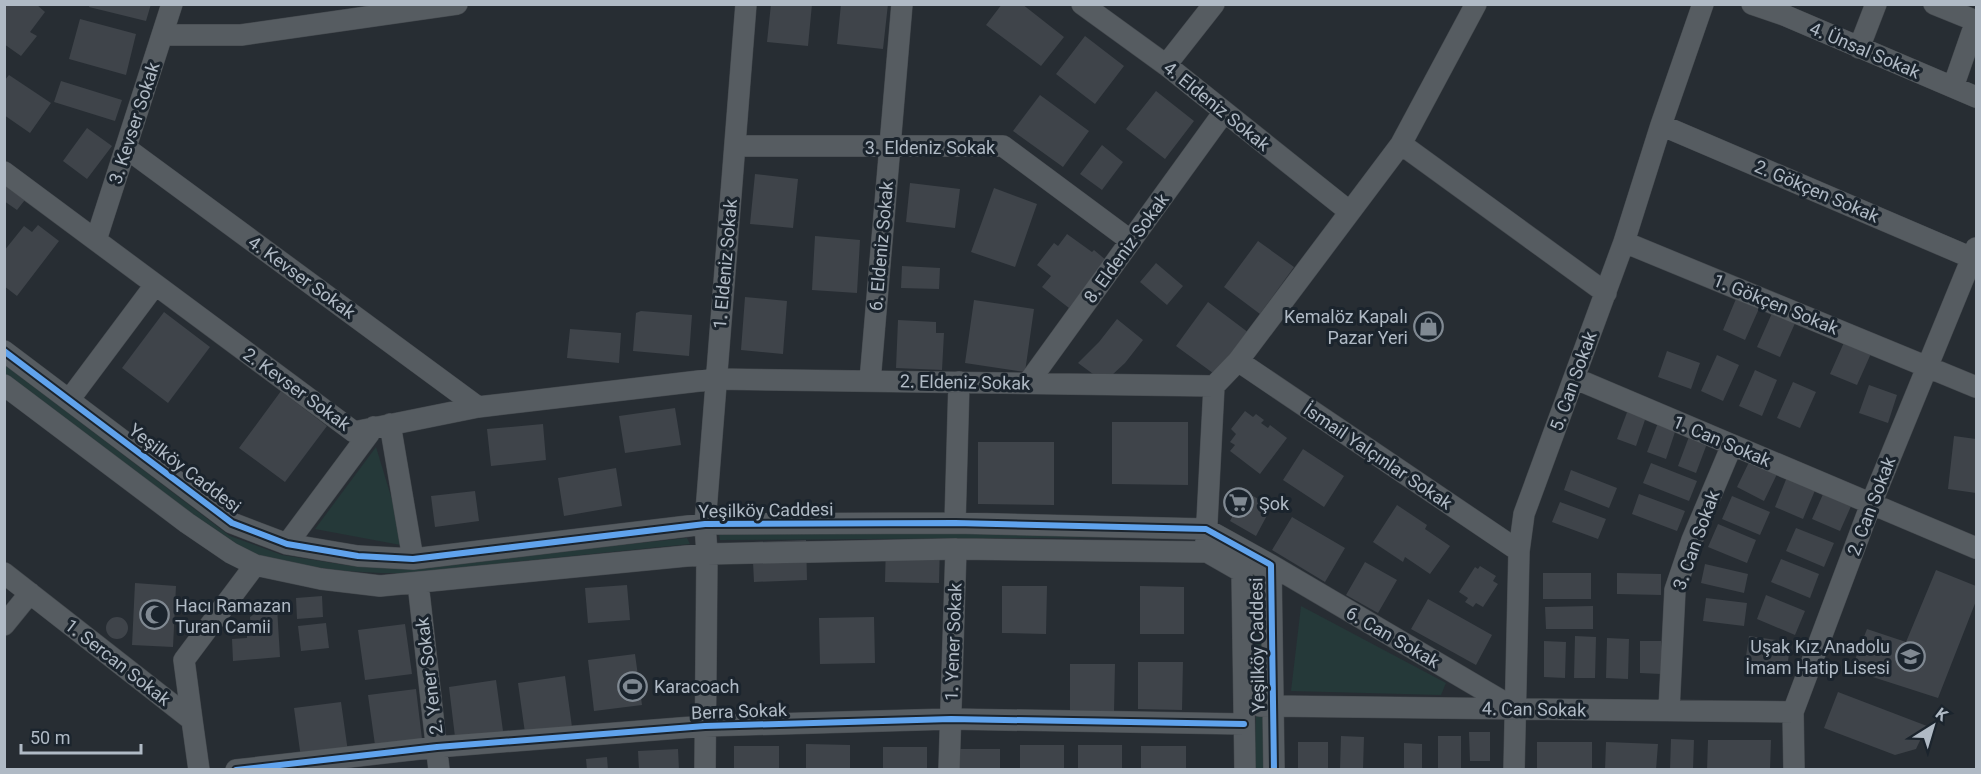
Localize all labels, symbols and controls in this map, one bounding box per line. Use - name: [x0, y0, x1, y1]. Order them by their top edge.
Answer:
- street label: 4. Ünsal Sokak: [1807, 17, 1924, 83]
- street label: 4. Eldeniz Sokak: [1160, 57, 1275, 156]
- street label: 3. Kevser Sokak: [104, 59, 164, 187]
- street label: 3. Eldeniz Sokak: [865, 137, 996, 158]
- street label: 2. Gökçen Sokak: [1752, 155, 1883, 227]
- street label: 6. Eldeniz Sokak: [865, 179, 897, 312]
- street label: 8. Eldeniz Sokak: [1079, 188, 1173, 307]
- street label: 1. Eldeniz Sokak: [709, 197, 741, 330]
- street label: 4. Kevser Sokak: [244, 231, 360, 323]
- street label: 1. Gökçen Sokak: [1710, 269, 1842, 339]
- place label: Kemalöz Kapalı Pazar Yeri: [1284, 306, 1408, 348]
- shop icon: Kemalöz Kapalı Pazar Yeri: [1413, 310, 1445, 342]
- street label: 5. Can Sokak: [1545, 328, 1601, 434]
- street label: 2. Kevser Sokak: [239, 343, 355, 435]
- street label: 2. Eldeniz Sokak: [900, 370, 1031, 394]
- street label: İsmail Yalçınlar Sokak: [1300, 398, 1457, 514]
- street label: 1. Can Sokak: [1670, 411, 1775, 471]
- street label: Yeşilköy Caddesi: [125, 419, 245, 517]
- street label: 2. Can Sokak: [1843, 453, 1900, 558]
- supermarket icon: Şok: [1222, 487, 1254, 519]
- street label: 3. Can Sokak: [1668, 487, 1724, 593]
- place label: Şok: [1259, 493, 1290, 514]
- street label: Yeşilköy Caddesi: [698, 498, 834, 522]
- street label: Yeşilköy Caddesi: [1245, 577, 1269, 713]
- street label: 1. Yener Sokak: [940, 582, 966, 701]
- place label: Hacı Ramazan Turan Camii: [175, 595, 291, 637]
- mosque icon: Hacı Ramazan Turan Camii: [138, 599, 170, 631]
- street label: 6. Can Sokak: [1343, 602, 1444, 673]
- street label: 1. Sercan Sokak: [61, 614, 176, 710]
- street label: 2. Yener Sokak: [411, 615, 447, 736]
- place label: Uşak Kız Anadolu İmam Hatip Lisesi: [1745, 636, 1890, 678]
- school or university icon: Uşak Kız Anadolu İmam Hatip Lisesi: [1895, 640, 1927, 672]
- sports icon: Karacoach: [617, 670, 649, 702]
- place label: Karacoach: [654, 676, 739, 697]
- north arrow: [1903, 696, 1963, 756]
- street label: 4. Can Sokak: [1482, 698, 1587, 720]
- street label: Berra Sokak: [691, 699, 788, 723]
- text: K: [1932, 704, 1952, 726]
- scale bar: [21, 717, 141, 755]
- text: 50 m: [30, 727, 70, 748]

